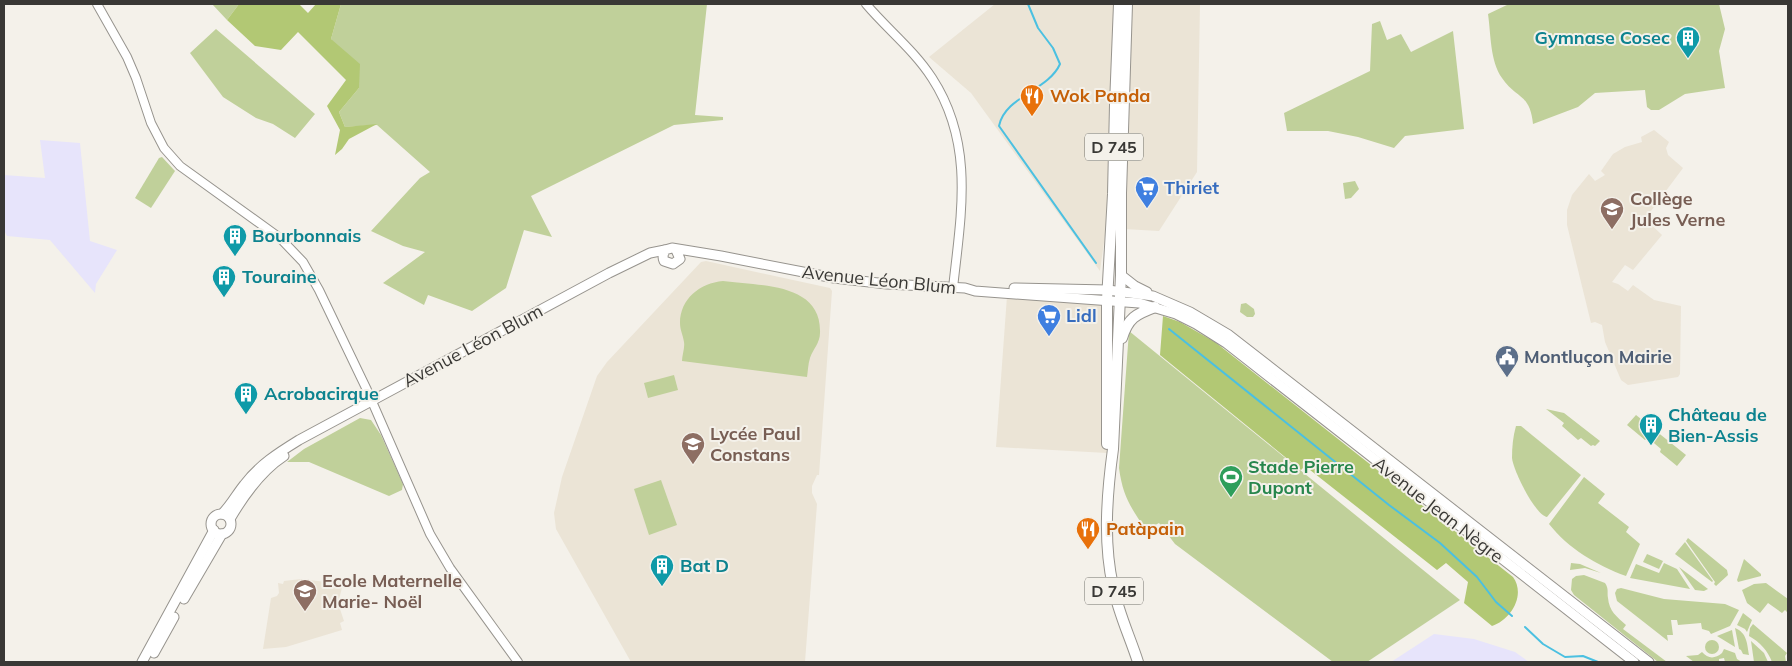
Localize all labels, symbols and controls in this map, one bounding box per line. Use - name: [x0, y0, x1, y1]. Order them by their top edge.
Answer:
- building icon: Gymnase Cosec: [1675, 25, 1701, 59]
- place label: Gymnase Cosec: [1535, 26, 1670, 49]
- restaurant icon: Wok Panda: [1019, 83, 1045, 117]
- place label: Wok Panda: [1050, 84, 1150, 107]
- road number: D 745: [1085, 134, 1143, 160]
- supermarket icon: Thiriet: [1134, 175, 1160, 209]
- place label: Thiriet: [1164, 176, 1219, 199]
- place label: Collège Jules Verne: [1630, 187, 1725, 231]
- school or university icon: Collège Jules Verne: [1599, 196, 1625, 230]
- building icon: Bourbonnais: [222, 223, 248, 257]
- place label: Bourbonnais: [252, 224, 361, 247]
- street label: Avenue Léon Blum: [801, 260, 957, 299]
- building icon: Touraine: [211, 264, 237, 298]
- place label: Touraine: [242, 265, 317, 288]
- street label: Avenue Léon Blum: [399, 299, 547, 392]
- supermarket icon: Lidl: [1036, 303, 1062, 337]
- place label: Lidl: [1066, 304, 1097, 327]
- public building icon: Montluçon Mairie: [1494, 344, 1520, 378]
- place label: Montluçon Mairie: [1524, 345, 1672, 368]
- building icon: Acrobacirque: [233, 381, 259, 415]
- place label: Acrobacirque: [264, 382, 379, 405]
- place label: Château de Bien-Assis: [1668, 403, 1767, 447]
- building icon: Château de Bien-Assis: [1638, 412, 1664, 446]
- place label: Lycée Paul Constans: [710, 422, 801, 466]
- school or university icon: Lycée Paul Constans: [680, 431, 706, 465]
- street label: Avenue Jean Nègre: [1368, 451, 1508, 568]
- place label: Stade Pierre Dupont: [1248, 455, 1354, 499]
- sports icon: Stade Pierre Dupont: [1218, 464, 1244, 498]
- restaurant icon: Patàpain: [1075, 516, 1101, 550]
- place label: Patàpain: [1106, 517, 1185, 540]
- building icon: Bat D: [649, 553, 675, 587]
- place label: Bat D: [680, 554, 729, 577]
- place label: Ecole Maternelle Marie- Noël: [322, 569, 462, 613]
- school or university icon: Ecole Maternelle Marie- Noël: [292, 578, 318, 612]
- road number: D 745: [1085, 578, 1143, 604]

